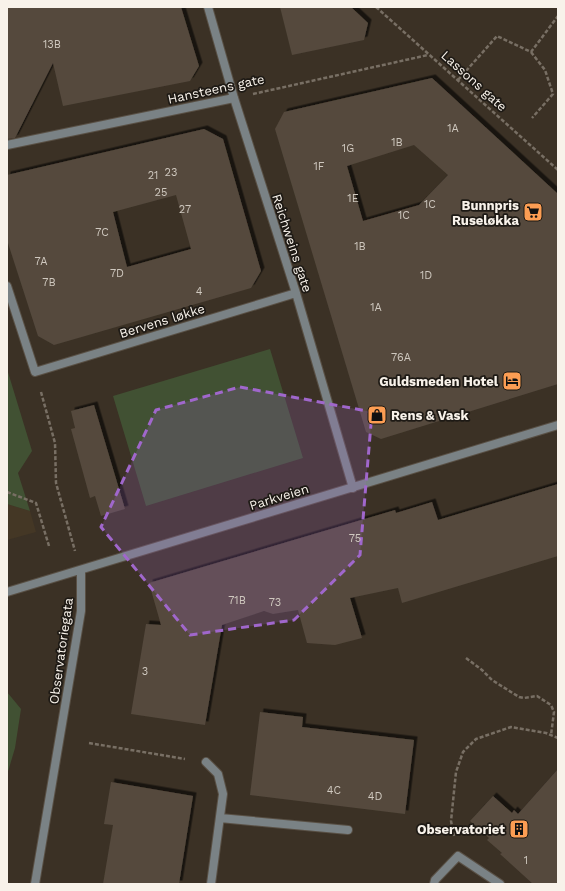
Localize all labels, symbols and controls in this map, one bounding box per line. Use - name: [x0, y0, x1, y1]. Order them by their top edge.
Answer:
- house number: 13B: [43, 38, 61, 51]
- street label: Lassons gate: [438, 48, 510, 114]
- street label: Hansteens gate: [166, 71, 266, 107]
- house number: 1A: [447, 122, 459, 135]
- house number: 1B: [391, 136, 403, 149]
- house number: 1G: [342, 142, 354, 155]
- house number: 1F: [314, 160, 325, 173]
- house number: 23: [165, 166, 177, 179]
- house number: 21: [148, 169, 158, 182]
- house number: 25: [155, 186, 167, 199]
- street label: Reichweins gate: [269, 192, 315, 294]
- house number: 1E: [347, 192, 359, 205]
- house number: 1C: [424, 198, 436, 211]
- place label: Bunnpris Ruseløkka: [452, 198, 519, 228]
- supermarket icon: Bunnpris Ruseløkka: [522, 201, 544, 223]
- house number: 27: [179, 203, 191, 216]
- house number: 1C: [398, 209, 410, 222]
- house number: 7C: [95, 226, 109, 239]
- house number: 1B: [354, 240, 366, 253]
- house number: 7A: [35, 255, 47, 268]
- house number: 7D: [110, 267, 124, 280]
- house number: 1D: [420, 269, 432, 282]
- house number: 7B: [42, 276, 56, 289]
- house number: 4: [196, 285, 203, 298]
- street label: Bervens løkke: [117, 301, 207, 341]
- house number: 1A: [370, 301, 382, 314]
- house number: 76A: [391, 351, 411, 364]
- hotel icon: Guldsmeden Hotel: [501, 370, 523, 392]
- place label: Guldsmeden Hotel: [379, 374, 499, 389]
- shop icon: Rens & Vask: [366, 404, 388, 426]
- place label: Rens & Vask: [391, 408, 469, 423]
- street label: Parkveien: [248, 481, 310, 513]
- house number: 75: [349, 532, 361, 545]
- house number: 71B: [228, 594, 246, 607]
- street label: Observatoriegata: [46, 596, 76, 705]
- house number: 73: [269, 596, 281, 609]
- house number: 3: [142, 665, 148, 678]
- house number: 4C: [327, 784, 342, 797]
- house number: 4D: [368, 790, 382, 803]
- building icon: Observatoriet: [508, 818, 530, 840]
- place label: Observatoriet: [417, 822, 505, 837]
- house number: 1: [524, 854, 528, 867]

